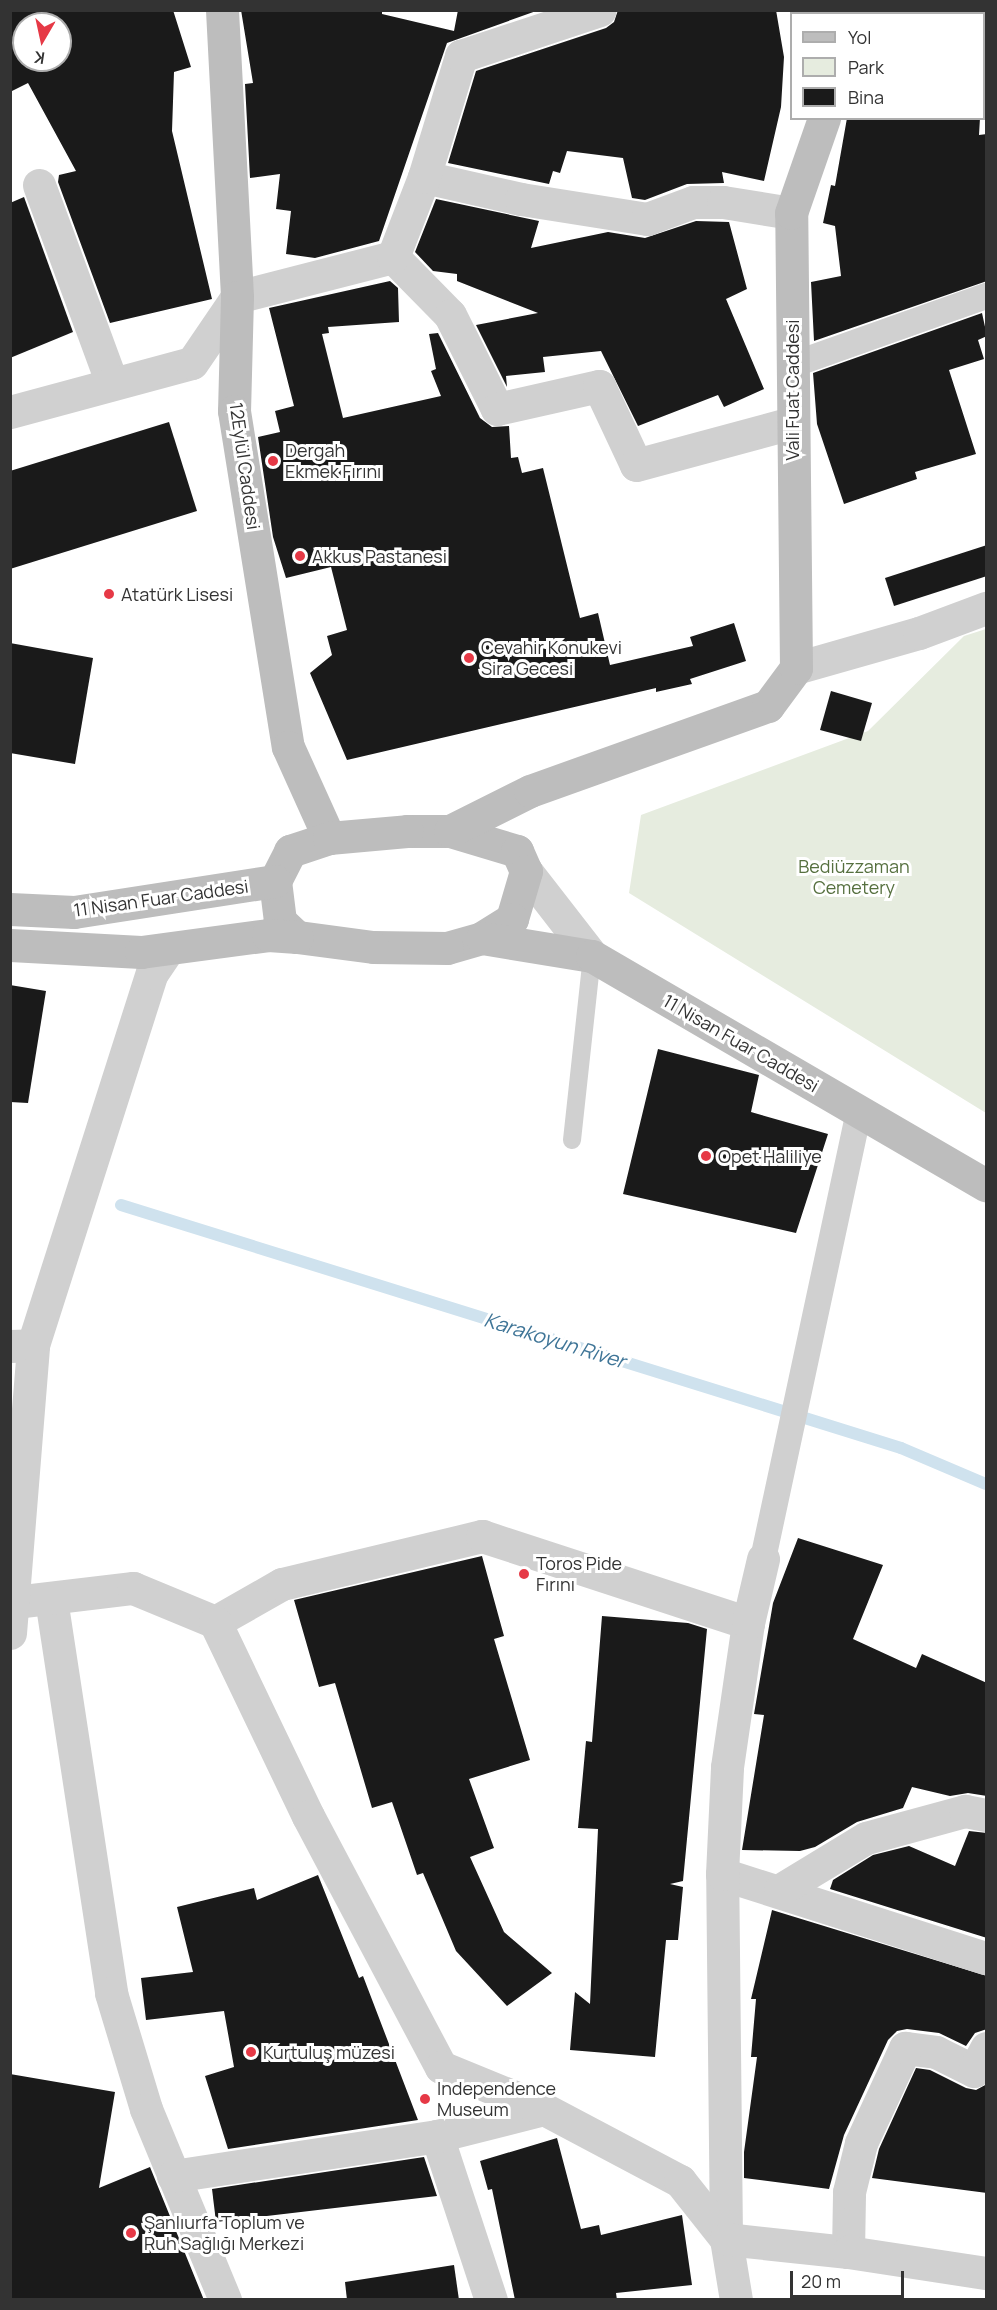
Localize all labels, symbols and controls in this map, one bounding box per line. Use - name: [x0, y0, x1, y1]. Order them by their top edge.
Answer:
- north arrow: [12, 12, 72, 72]
- legend: [790, 12, 985, 120]
- text: Yol: [848, 25, 871, 49]
- text: K: [33, 46, 46, 69]
- text: Park: [848, 55, 884, 79]
- text: Bina: [848, 85, 884, 109]
- street label: Vali Fuat Caddesi: [781, 319, 803, 461]
- street label: 12Eylül Caddesi: [225, 401, 265, 531]
- place label: Dergah Ekmek Fırını: [285, 440, 381, 482]
- marker: Dergah Ekmek Fırını: [266, 454, 280, 468]
- place label: Akkus Pastanesi: [312, 545, 447, 567]
- marker: Akkus Pastanesi: [293, 549, 307, 563]
- place label: Atatürk Lisesi: [121, 583, 233, 605]
- marker: Atatürk Lisesi: [102, 587, 116, 601]
- place label: Cevahir Konukevi Sira Gecesi: [481, 637, 622, 680]
- marker: Cevahir Konukevi Sira Gecesi: [462, 651, 476, 665]
- park label: Bediüzzaman Cemetery: [798, 856, 910, 898]
- street label: 11 Nisan Fuar Caddesi: [72, 875, 250, 921]
- street label: 11 Nisan Fuar Caddesi: [659, 990, 823, 1096]
- place label: Opet Haliliye: [718, 1145, 822, 1167]
- marker: Opet Haliliye: [699, 1149, 713, 1163]
- water label: Karakoyun River: [482, 1307, 628, 1373]
- place label: Toros Pide Fırını: [536, 1553, 622, 1596]
- marker: Toros Pide Fırını: [517, 1567, 531, 1581]
- place label: Kurtuluş müzesi: [263, 2041, 395, 2063]
- marker: Kurtuluş müzesi: [244, 2045, 258, 2059]
- place label: Independence Museum: [437, 2078, 556, 2120]
- marker: Independence Museum: [418, 2092, 432, 2106]
- place label: Şanlıurfa Toplum ve Ruh Sağlığı Merkezi: [144, 2212, 305, 2254]
- marker: Şanlıurfa Toplum ve Ruh Sağlığı Merkezi: [122, 2224, 140, 2242]
- scale bar: [793, 2259, 907, 2297]
- text: 20 m: [801, 2269, 841, 2293]

